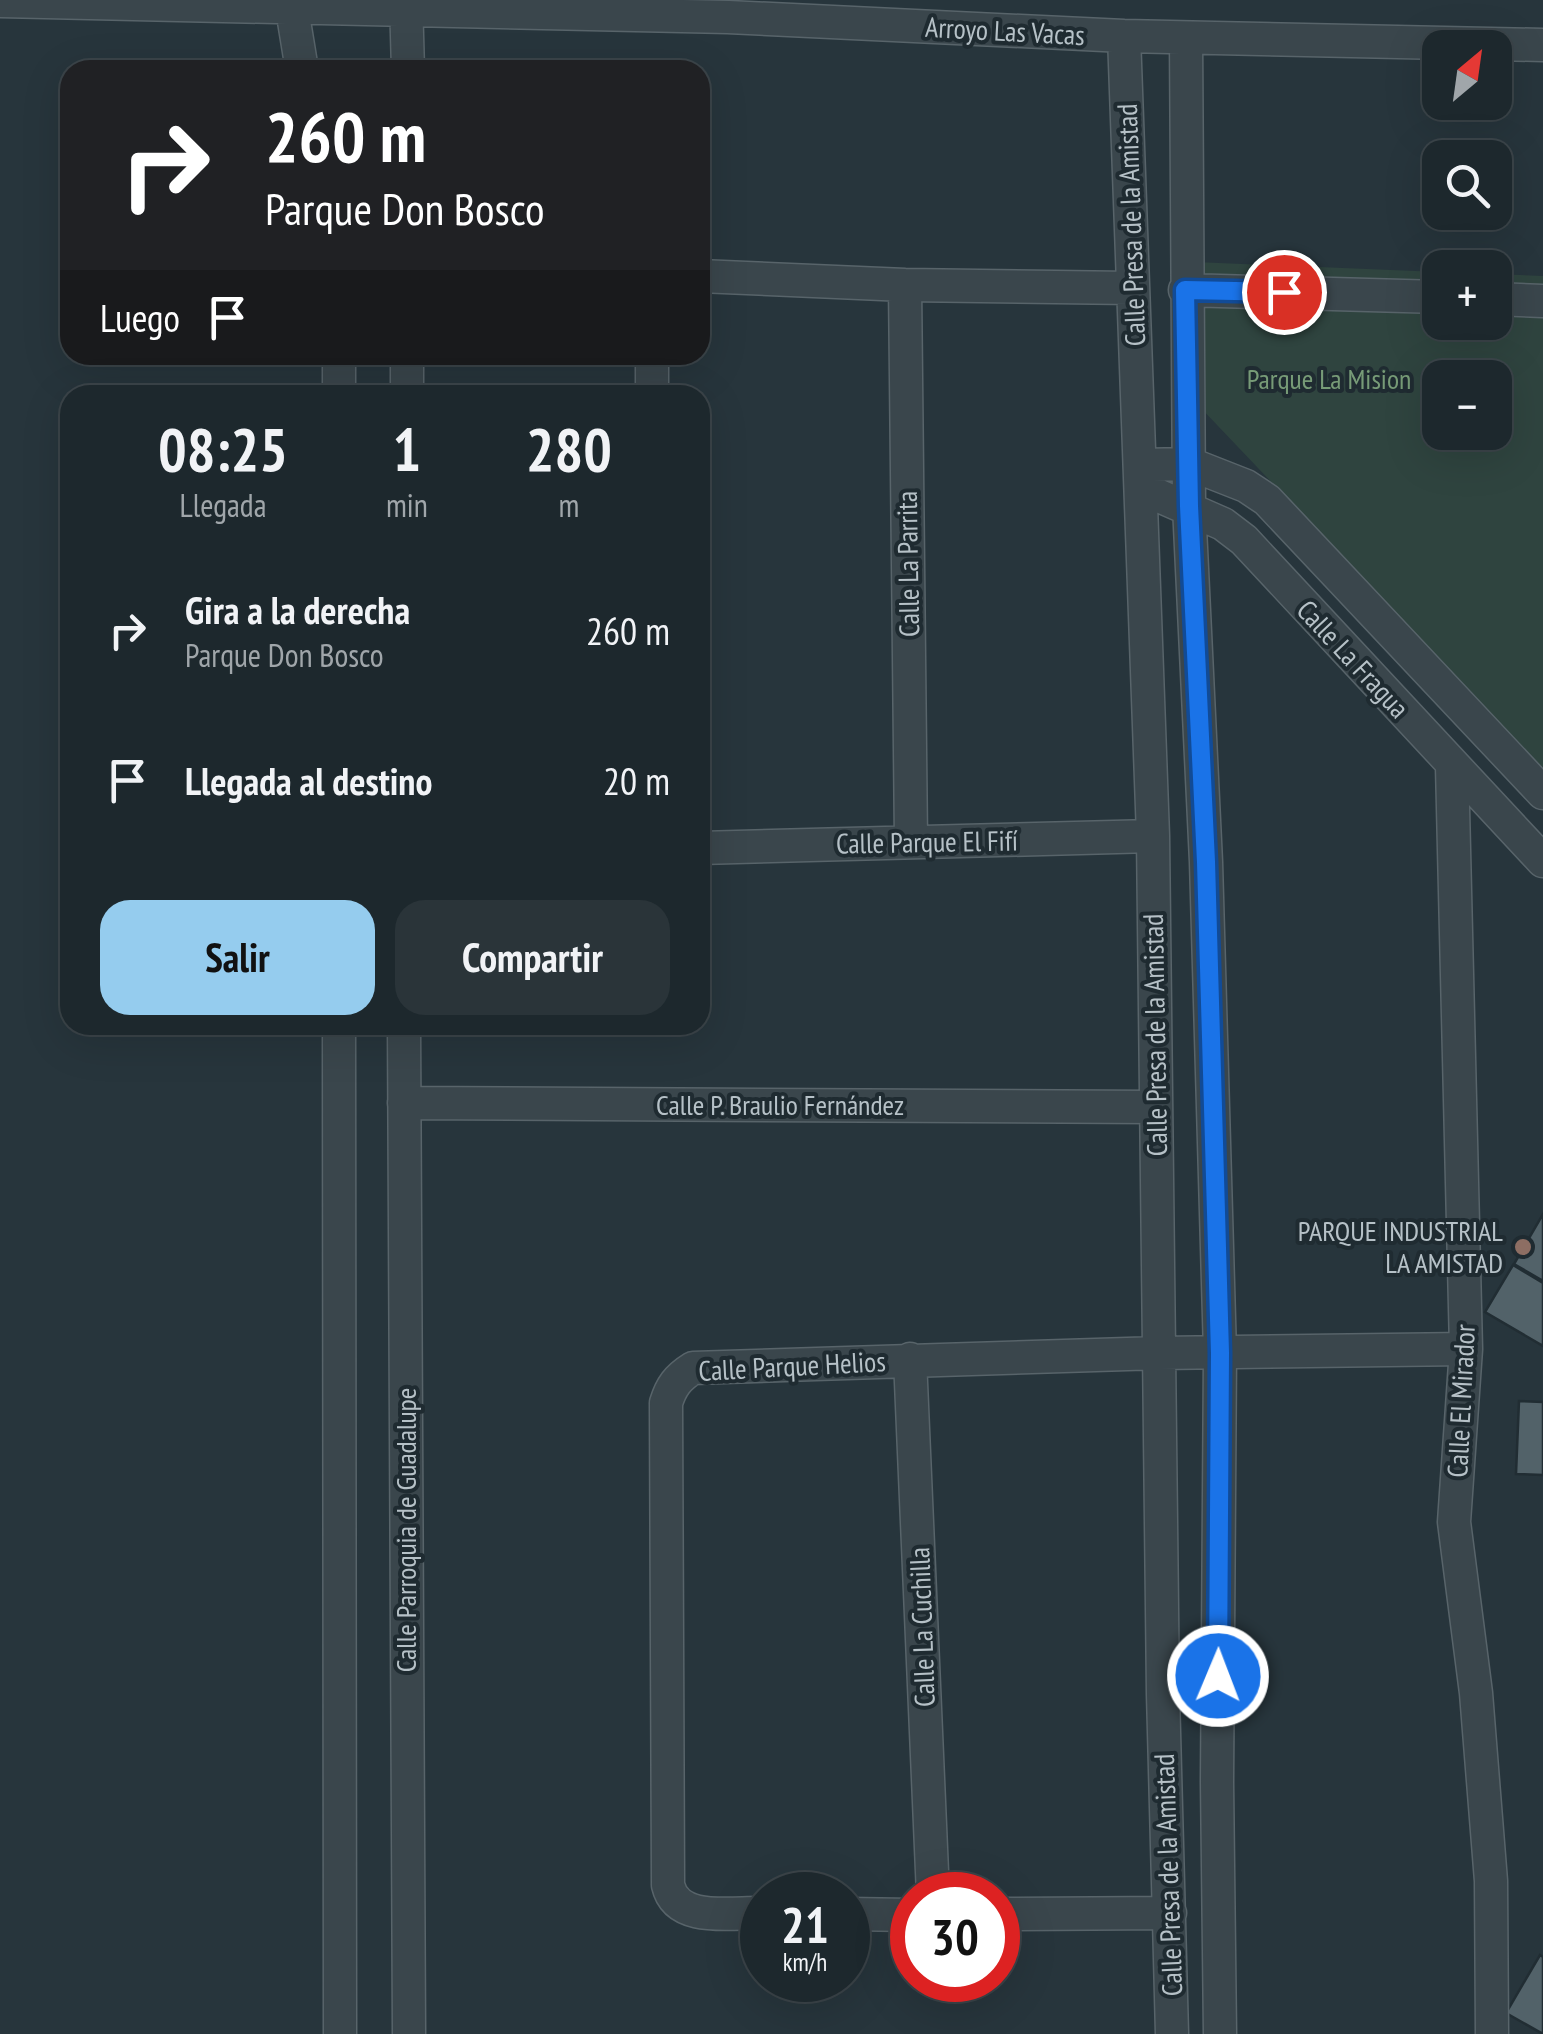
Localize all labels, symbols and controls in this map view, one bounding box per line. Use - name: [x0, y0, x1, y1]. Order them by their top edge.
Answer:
- street label: Arroyo Las Vacas: [924, 8, 1086, 53]
- north arrow: [1422, 30, 1512, 120]
- map controls: [1422, 30, 1512, 450]
- text: 260 m: [265, 91, 426, 181]
- icon: right: [100, 100, 230, 230]
- street label: Calle Presa de la Amistad: [1108, 103, 1153, 347]
- button: search: [1422, 140, 1512, 230]
- text: Parque Don Bosco: [265, 179, 544, 237]
- pin: [1242, 250, 1327, 335]
- button: +: [1422, 250, 1512, 340]
- icon: arrive: [1257, 265, 1312, 320]
- icon: arrive: [200, 290, 255, 345]
- text: Luego: [100, 293, 180, 342]
- park label: Parque La Mision: [1247, 360, 1411, 397]
- button: −: [1422, 360, 1512, 450]
- text: 08:25: [158, 410, 288, 488]
- text: 1: [393, 410, 421, 488]
- text: 280: [526, 410, 612, 488]
- text: Llegada: [179, 484, 266, 526]
- text: min: [386, 484, 428, 526]
- text: m: [558, 484, 579, 526]
- street label: Calle La Parrita: [888, 491, 927, 637]
- text: Gira a la derecha: [185, 585, 410, 634]
- street label: Calle La Fragua: [1289, 592, 1418, 726]
- icon: right: [100, 603, 155, 658]
- text: 260 m: [586, 606, 670, 655]
- text: Parque Don Bosco: [185, 634, 384, 676]
- icon: arrive: [100, 753, 155, 808]
- text: Llegada al destino: [185, 756, 432, 805]
- text: 20 m: [603, 756, 670, 805]
- street label: Calle Parque El Fifí: [836, 821, 1018, 862]
- button: Salir: [100, 900, 375, 1015]
- button: Compartir: [395, 900, 670, 1015]
- street label: Calle Presa de la Amistad: [1134, 913, 1175, 1157]
- street label: Calle P. Braulio Fernández: [656, 1086, 904, 1123]
- place label: PARQUE INDUSTRIAL LA AMISTAD: [1298, 1212, 1503, 1281]
- marker: PARQUE INDUSTRIAL LA AMISTAD: [1512, 1236, 1534, 1258]
- street label: Calle El Mirador: [1438, 1323, 1483, 1479]
- street label: Calle Parque Helios: [697, 1342, 887, 1389]
- street label: Calle Parroquia de Guadalupe: [387, 1388, 424, 1672]
- street label: Calle La Cuchilla: [900, 1547, 943, 1708]
- position arrow: [1166, 1624, 1270, 1728]
- street label: Calle Presa de la Amistad: [1145, 1753, 1190, 1997]
- speed limit sign: 30: [890, 1872, 1020, 2002]
- text: 21: [781, 1892, 829, 1957]
- text: km/h: [783, 1946, 827, 1978]

